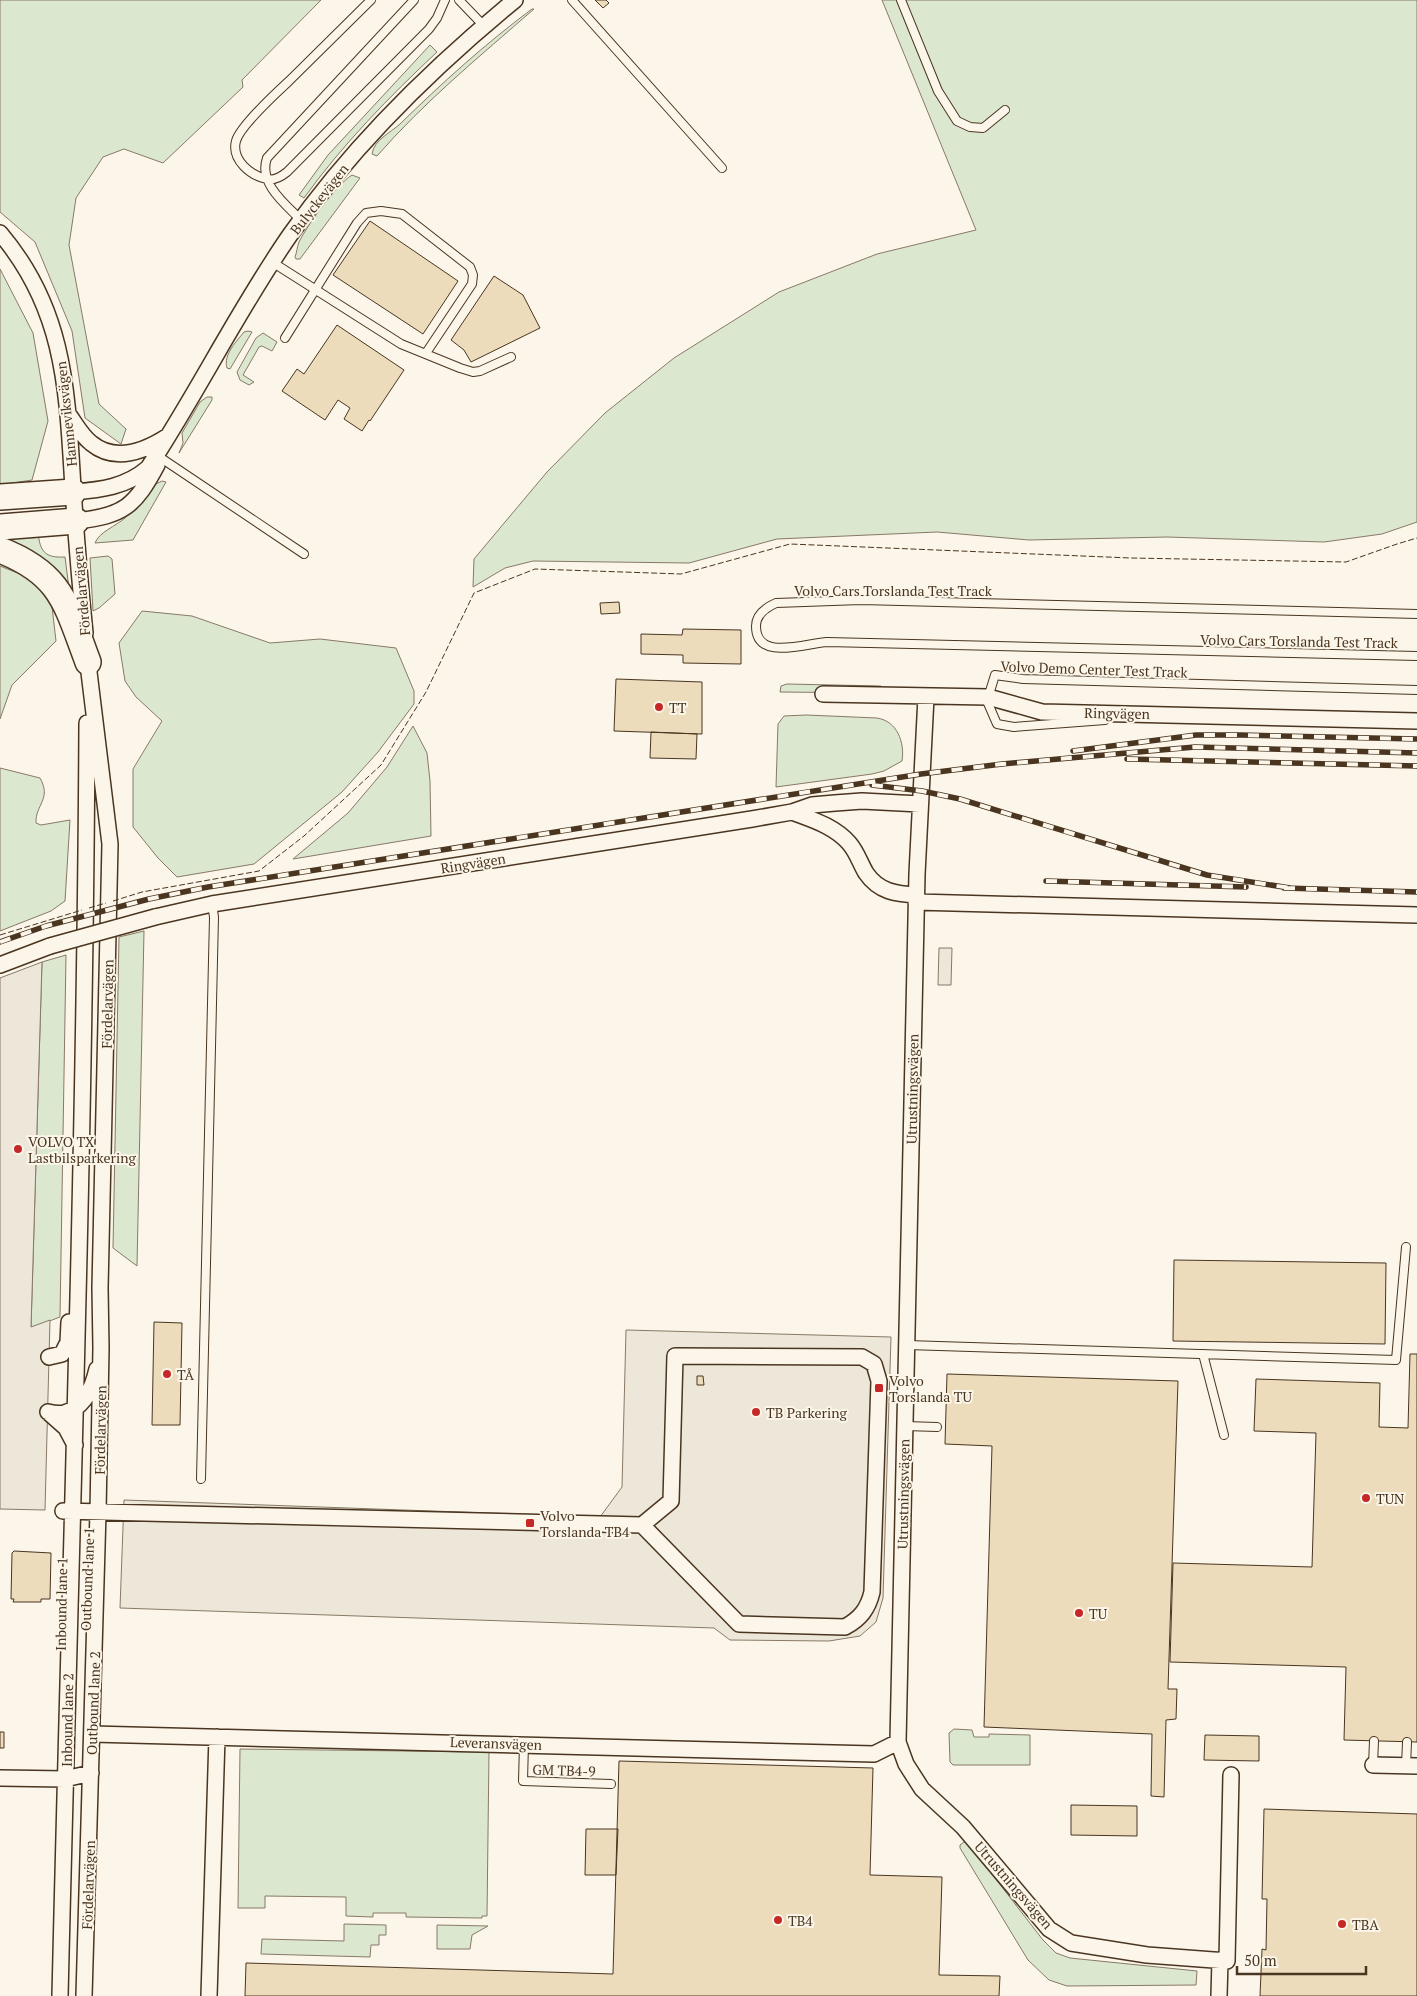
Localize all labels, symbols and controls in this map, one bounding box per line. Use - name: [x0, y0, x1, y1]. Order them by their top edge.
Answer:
- street label: Bulyckevägen: [285, 159, 353, 238]
- street label: Hamneviksvägen: [51, 360, 81, 468]
- street label: Fördelarvägen: [68, 545, 94, 636]
- street label: Volvo Cars Torslanda Test Track: [794, 581, 993, 600]
- street label: Volvo Cars Torslanda Test Track: [1200, 630, 1399, 652]
- street label: Volvo Demo Center Test Track: [1000, 656, 1189, 682]
- place label: TT: [669, 698, 687, 717]
- marker: TT: [653, 701, 665, 713]
- street label: Ringvägen: [1084, 703, 1151, 723]
- street label: Ringvägen: [439, 848, 508, 878]
- street label: Fördelarvägen: [97, 958, 117, 1049]
- street label: Utrustningsvägen: [902, 1033, 922, 1144]
- place label: VOLVO TX Lastbilsparkering: [28, 1132, 137, 1167]
- marker: VOLVO TX Lastbilsparkering: [12, 1143, 24, 1155]
- place label: TÅ: [177, 1365, 195, 1384]
- marker: TÅ: [161, 1368, 173, 1380]
- place label: Volvo Torslanda TU: [889, 1371, 972, 1406]
- marker: Volvo Torslanda TU: [873, 1382, 885, 1394]
- street label: Fördelarvägen: [90, 1384, 110, 1475]
- place label: TB Parkering: [766, 1403, 847, 1422]
- marker: TB Parkering: [750, 1406, 762, 1418]
- street label: Utrustningsvägen: [893, 1438, 913, 1549]
- place label: TUN: [1376, 1489, 1404, 1508]
- marker: TUN: [1360, 1492, 1372, 1504]
- place label: Volvo Torslanda TB4: [540, 1506, 630, 1541]
- marker: Volvo Torslanda TB4: [524, 1517, 536, 1529]
- street label: Outbound lane 1: [76, 1527, 98, 1631]
- street label: Inbound lane 1: [51, 1557, 71, 1651]
- place label: TU: [1089, 1604, 1108, 1623]
- marker: TU: [1073, 1607, 1085, 1619]
- street label: Outbound lane 2: [82, 1651, 104, 1755]
- street label: Inbound lane 2: [57, 1673, 77, 1767]
- street label: Leveransvägen: [450, 1732, 543, 1754]
- street label: GM TB4-9: [532, 1759, 596, 1781]
- street label: Utrustningsvägen: [971, 1837, 1058, 1933]
- street label: Fördelarvägen: [77, 1839, 99, 1930]
- place label: TB4: [788, 1911, 813, 1930]
- marker: TB4: [772, 1914, 784, 1926]
- place label: TBA: [1352, 1915, 1379, 1934]
- marker: TBA: [1336, 1918, 1348, 1930]
- scale bar: [1237, 1944, 1366, 1976]
- text: 50 m: [1244, 1950, 1277, 1970]

